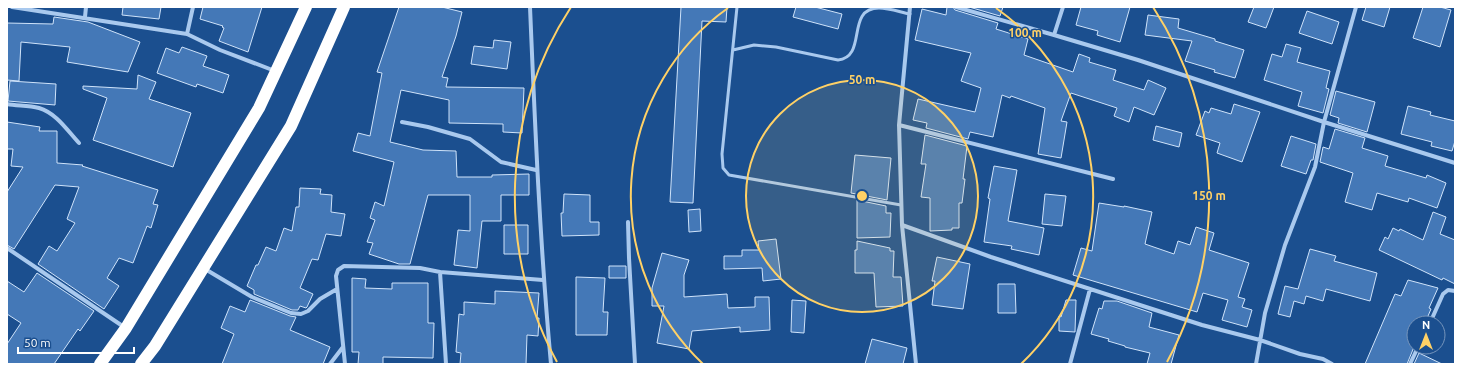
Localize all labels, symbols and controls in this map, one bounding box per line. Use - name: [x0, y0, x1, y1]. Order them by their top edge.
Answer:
- text: 100 m: [1008, 26, 1042, 39]
- text: 50 m: [849, 73, 875, 86]
- centre of rings: [855, 189, 869, 203]
- text: 150 m: [1192, 189, 1226, 202]
- north arrow: [1406, 315, 1446, 355]
- text: N: [1422, 319, 1430, 331]
- scale bar: [18, 329, 134, 355]
- text: 50 m: [24, 336, 51, 349]

